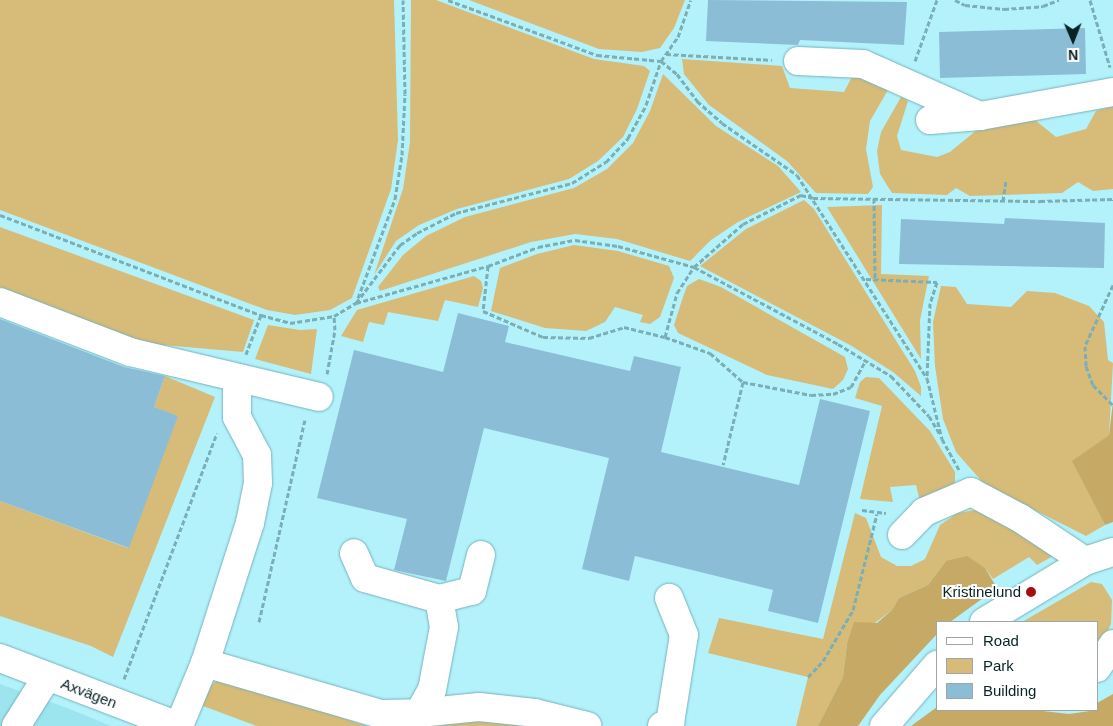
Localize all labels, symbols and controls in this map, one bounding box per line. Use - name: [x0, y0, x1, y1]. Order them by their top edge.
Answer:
- north arrow: [1048, 15, 1098, 65]
- text: N: [1068, 47, 1078, 63]
- place label: Kristinelund: [943, 583, 1021, 601]
- marker: Kristinelund: [1025, 586, 1037, 598]
- legend: [936, 621, 1098, 711]
- text: Road: [983, 632, 1019, 649]
- text: Park: [983, 657, 1014, 674]
- street label: Axvägen: [59, 674, 119, 712]
- text: Building: [983, 682, 1036, 699]

